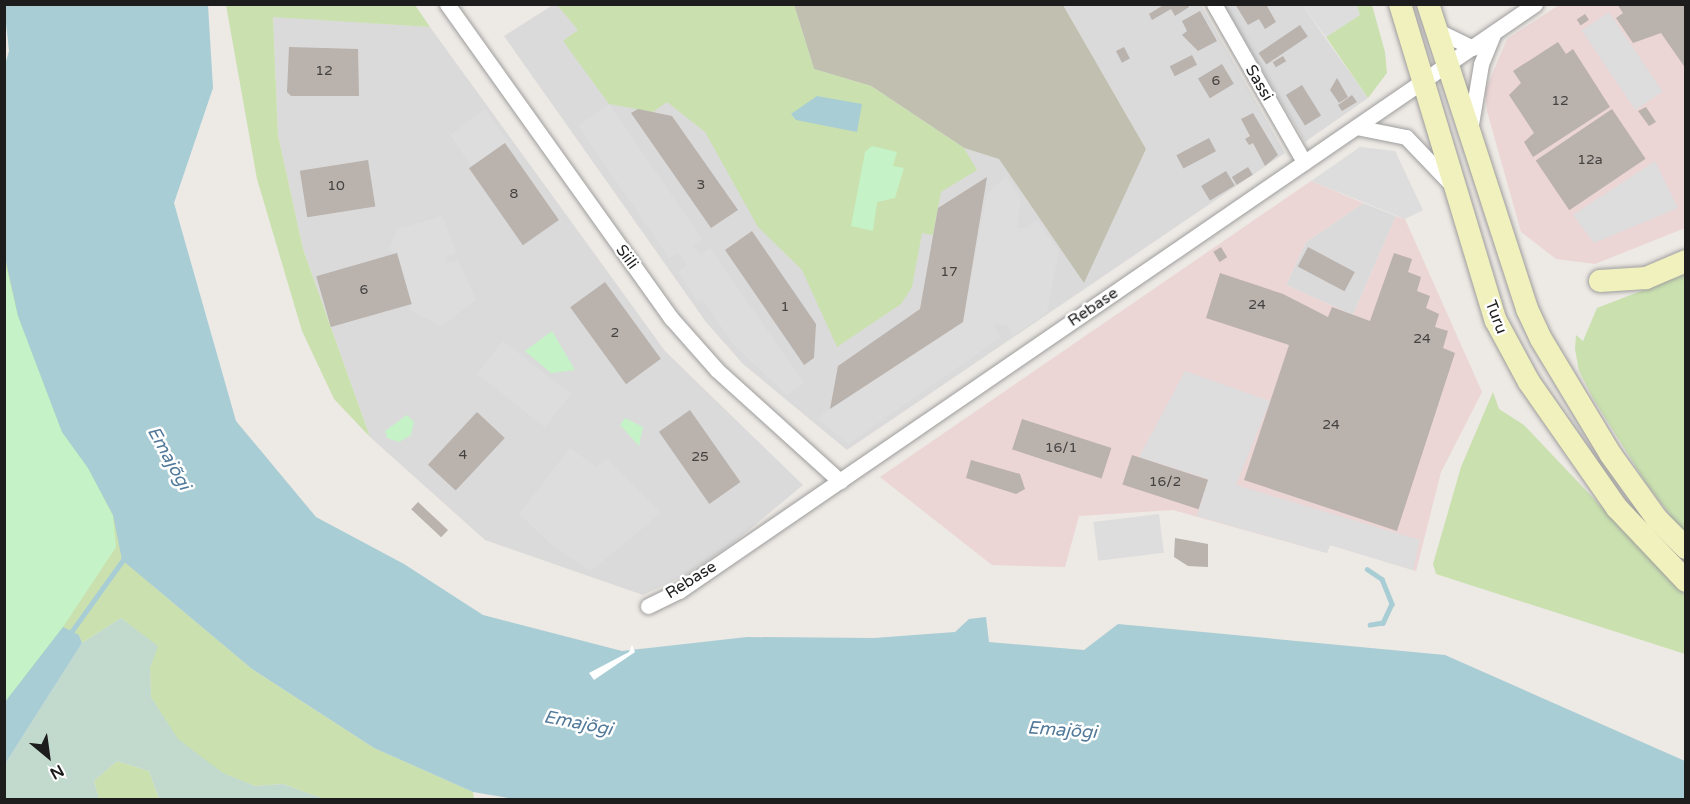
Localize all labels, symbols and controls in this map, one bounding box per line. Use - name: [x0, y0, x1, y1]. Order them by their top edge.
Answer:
- street label: Sassi: [1241, 62, 1277, 104]
- house number: 12: [315, 63, 333, 79]
- house number: 6: [1212, 73, 1220, 89]
- house number: 12: [1551, 93, 1569, 109]
- house number: 12a: [1577, 152, 1603, 168]
- house number: 3: [697, 177, 705, 193]
- house number: 10: [327, 178, 345, 194]
- house number: 8: [510, 186, 518, 202]
- street label: Siili: [612, 241, 642, 273]
- house number: 17: [940, 264, 958, 280]
- house number: 6: [360, 282, 368, 298]
- street label: Rebase: [1064, 283, 1122, 331]
- house number: 24: [1248, 297, 1266, 313]
- street label: Turu: [1481, 298, 1511, 336]
- house number: 1: [781, 299, 789, 315]
- house number: 2: [611, 325, 619, 341]
- house number: 24: [1413, 331, 1431, 347]
- house number: 24: [1322, 417, 1340, 433]
- water label: Emajõgi: [143, 422, 195, 494]
- house number: 16/1: [1045, 440, 1077, 456]
- house number: 4: [459, 447, 467, 463]
- house number: 25: [691, 449, 709, 465]
- house number: 16/2: [1149, 474, 1181, 490]
- street label: Rebase: [662, 557, 720, 603]
- water label: Emajõgi: [542, 706, 614, 740]
- water label: Emajõgi: [1027, 717, 1097, 743]
- north arrow: [18, 726, 78, 786]
- text: N: [46, 760, 67, 784]

